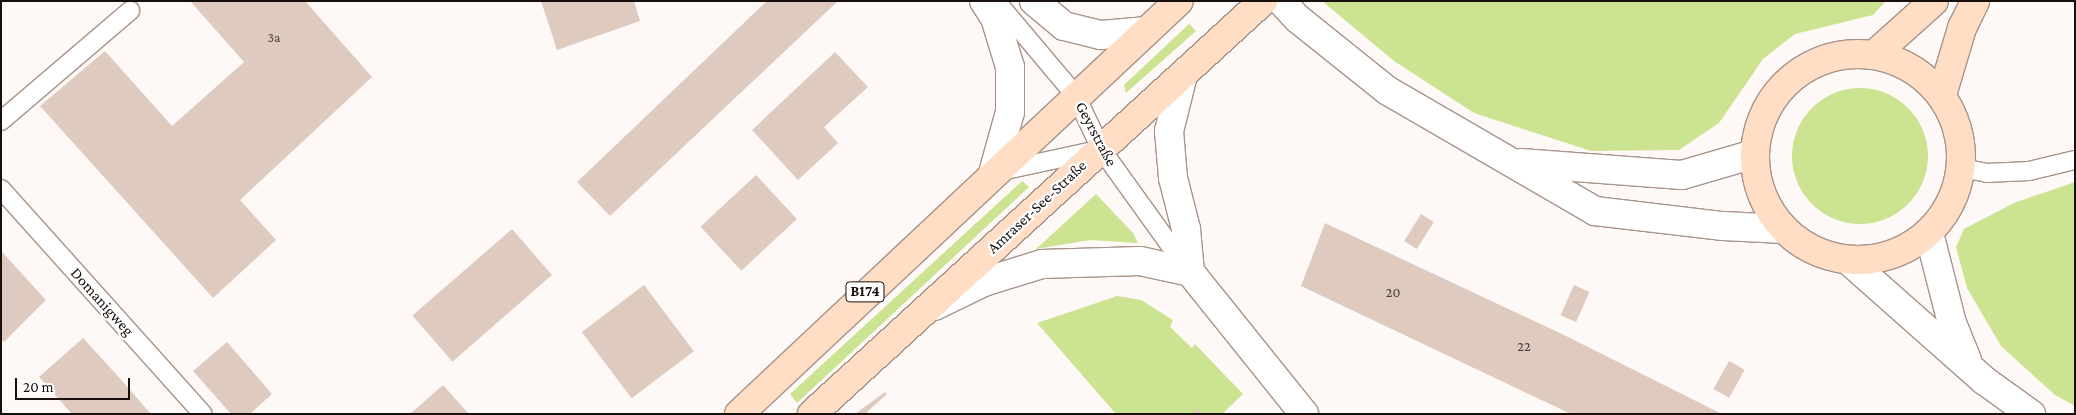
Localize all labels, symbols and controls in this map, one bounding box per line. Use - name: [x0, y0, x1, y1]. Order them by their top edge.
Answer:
- house number: 3a: [267, 29, 281, 45]
- street label: Geyrstraße: [1071, 98, 1121, 170]
- street label: Amraser-See-Straße: [983, 156, 1091, 258]
- street label: Domanigweg: [66, 264, 138, 340]
- road number: B174: [845, 280, 885, 304]
- house number: 20: [1386, 284, 1400, 300]
- house number: 22: [1517, 338, 1531, 354]
- scale bar: [18, 368, 132, 400]
- text: 20 m: [23, 379, 54, 395]

